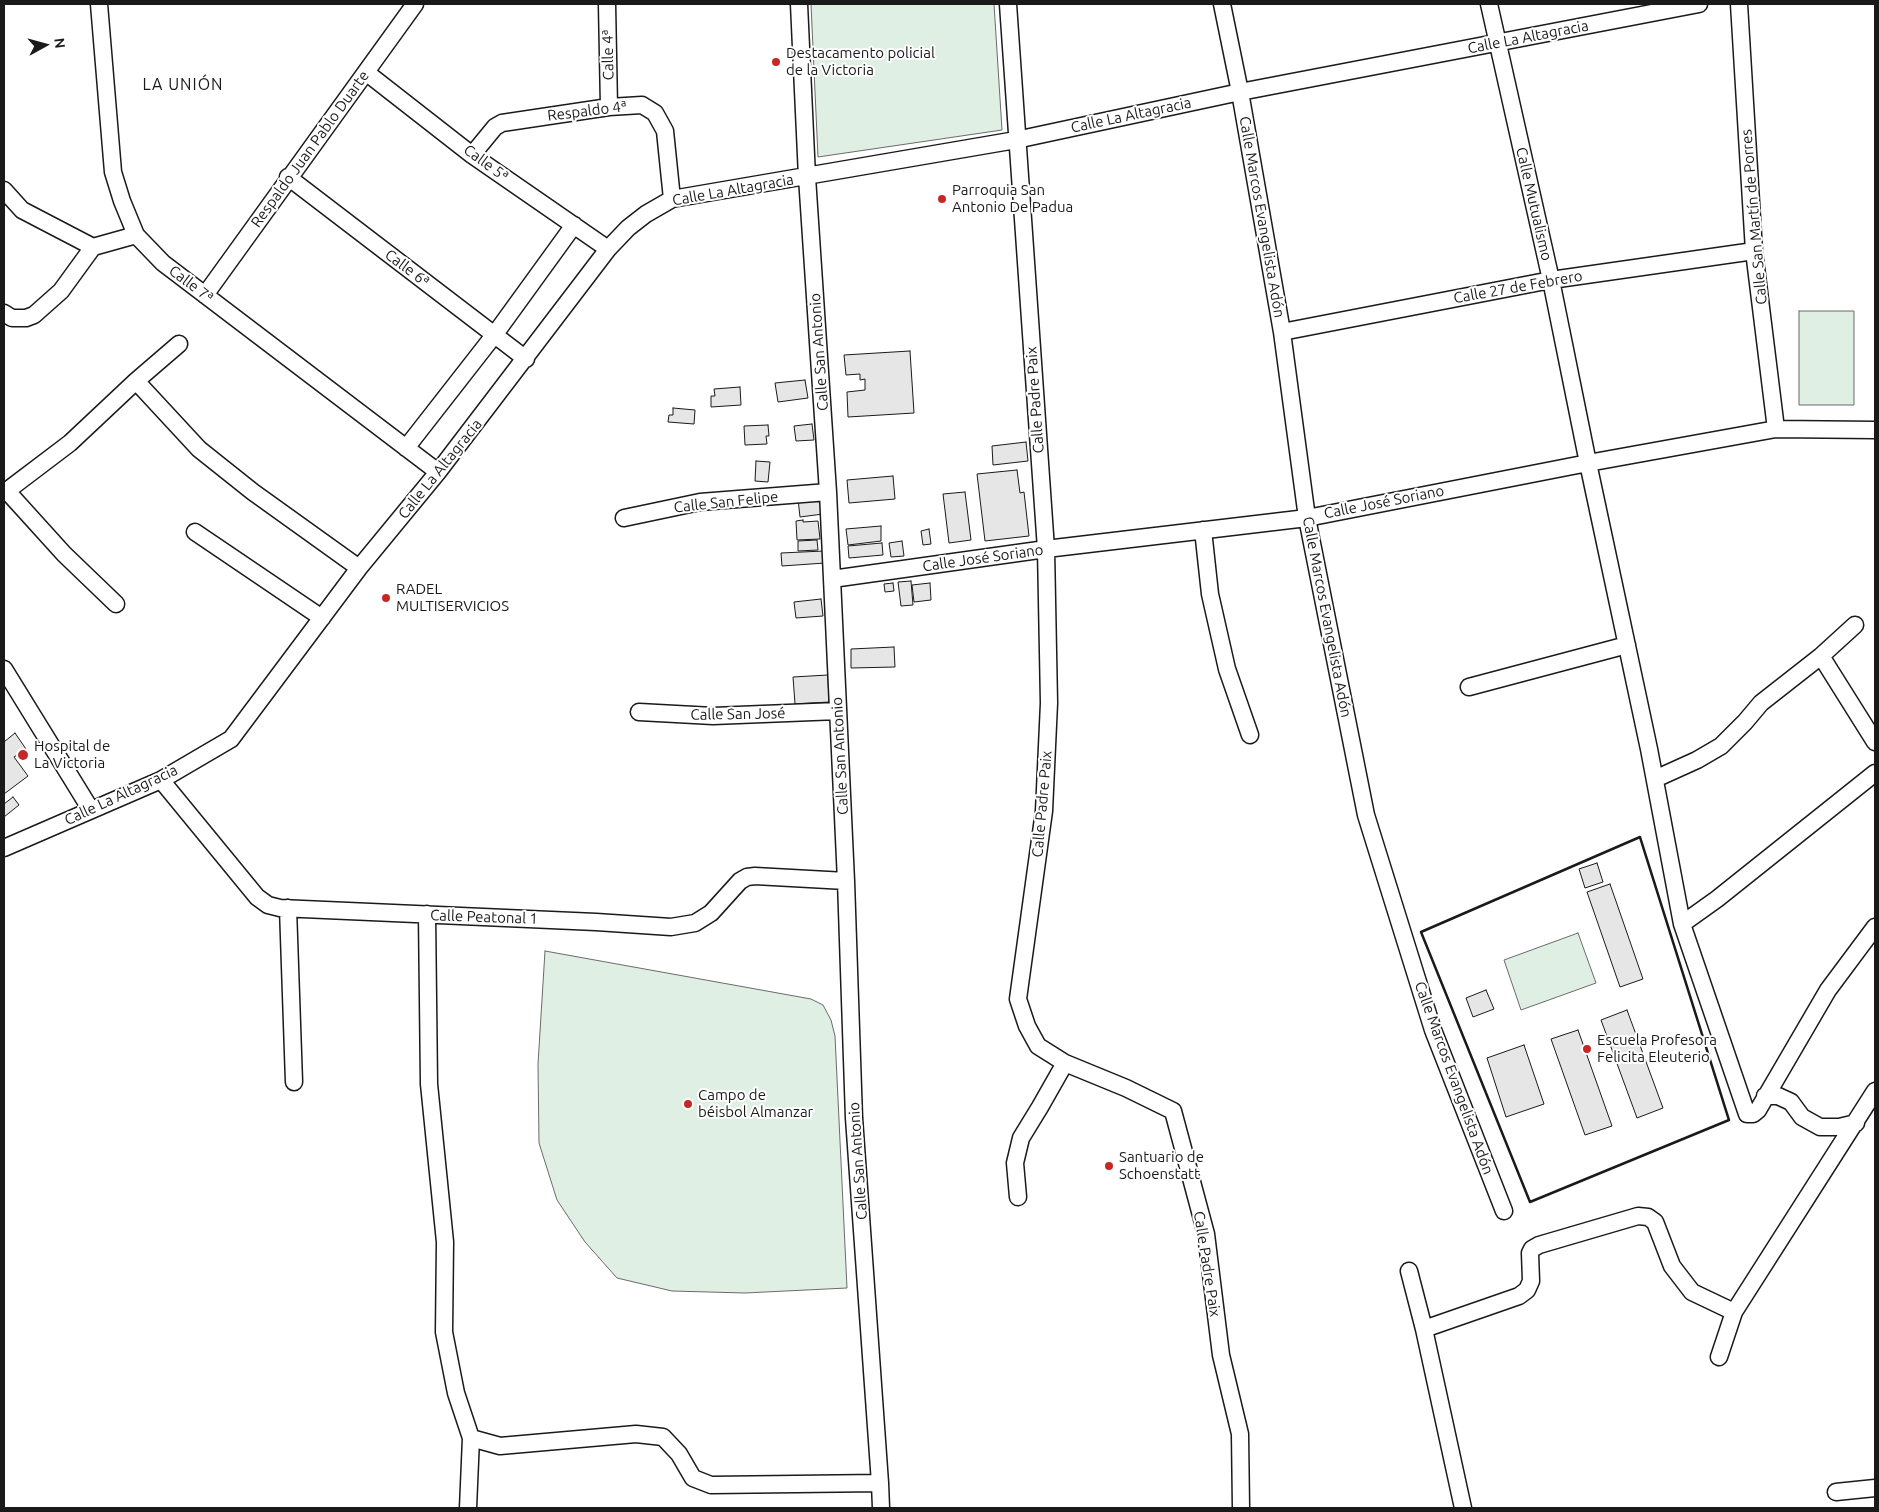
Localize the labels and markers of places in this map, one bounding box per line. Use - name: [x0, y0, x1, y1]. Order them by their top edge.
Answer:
- place label: Destacamento policial de la Victoria: [786, 44, 935, 79]
- marker: Destacamento policial de la Victoria: [770, 56, 782, 68]
- place label: Parroquia San Antonio De Padua: [952, 181, 1073, 216]
- marker: Parroquia San Antonio De Padua: [936, 193, 948, 205]
- place label: RADEL MULTISERVICIOS: [396, 580, 509, 615]
- marker: RADEL MULTISERVICIOS: [380, 592, 392, 604]
- place label: Hospital de La Victoria: [34, 737, 110, 772]
- marker: Hospital de La Victoria: [16, 748, 30, 762]
- place label: Escuela Profesora Felicita Eleuterio: [1597, 1031, 1717, 1066]
- marker: Escuela Profesora Felicita Eleuterio: [1581, 1043, 1593, 1055]
- place label: Campo de béisbol Almanzar: [698, 1086, 813, 1121]
- marker: Campo de béisbol Almanzar: [682, 1098, 694, 1110]
- place label: Santuario de Schoenstatt: [1119, 1148, 1204, 1183]
- marker: Santuario de Schoenstatt: [1103, 1160, 1115, 1172]

